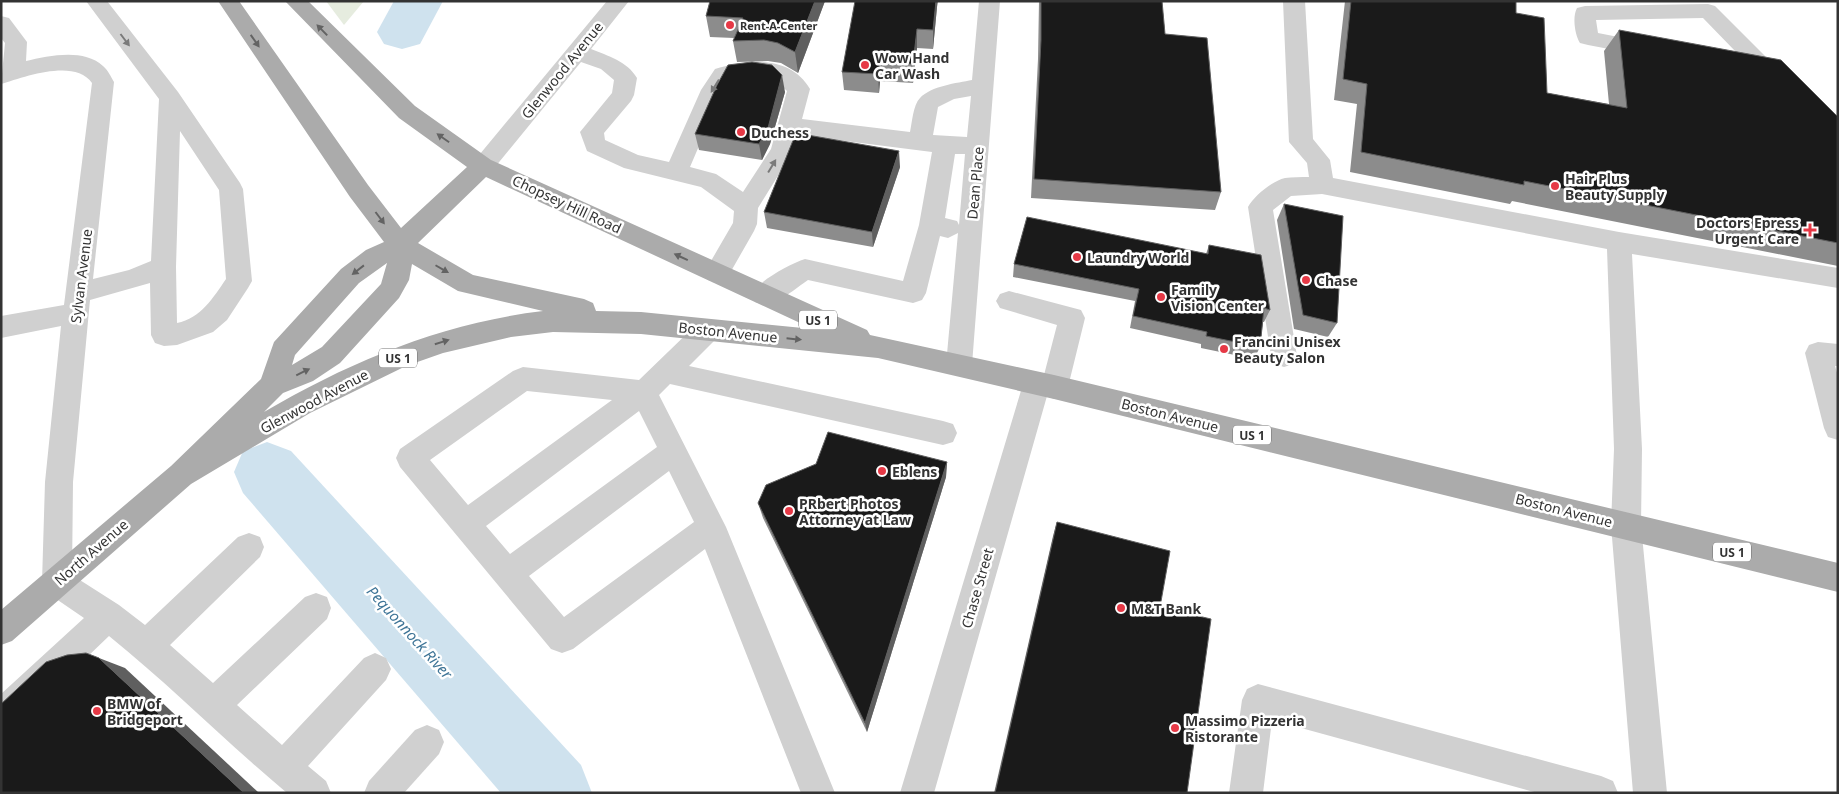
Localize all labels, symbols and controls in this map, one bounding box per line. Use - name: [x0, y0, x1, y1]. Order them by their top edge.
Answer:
- street label: Glenwood Avenue: [517, 17, 607, 122]
- place label: Rent-A-Center: [740, 18, 817, 33]
- marker: Rent-A-Center: [724, 19, 736, 31]
- one-way arrow: [317, 24, 329, 36]
- one-way arrow: [120, 33, 131, 46]
- one-way arrow: [250, 35, 260, 48]
- place label: Wow Hand Car Wash: [875, 48, 949, 83]
- marker: Wow Hand Car Wash: [859, 59, 871, 71]
- one-way arrow: [711, 79, 720, 93]
- place label: Duchess: [751, 123, 809, 142]
- marker: Duchess: [735, 126, 747, 138]
- one-way arrow: [436, 133, 450, 143]
- street label: Dean Place: [962, 146, 988, 220]
- one-way arrow: [767, 160, 777, 173]
- place label: Hair Plus Beauty Supply: [1565, 169, 1665, 204]
- street label: Chopsey Hill Road: [509, 170, 625, 238]
- marker: Hair Plus Beauty Supply: [1549, 180, 1561, 192]
- one-way arrow: [374, 211, 385, 224]
- place label: Doctors Epress Urgent Care: [1696, 213, 1799, 248]
- marker: Doctors Epress Urgent Care: [1803, 223, 1817, 237]
- street label: Sylvan Avenue: [66, 228, 96, 324]
- place label: Laundry World: [1087, 248, 1189, 267]
- marker: Laundry World: [1071, 251, 1083, 263]
- one-way arrow: [674, 252, 688, 260]
- one-way arrow: [352, 264, 365, 275]
- one-way arrow: [435, 265, 449, 274]
- place label: Chase: [1316, 271, 1358, 290]
- marker: Chase: [1300, 274, 1312, 286]
- place label: Family Vision Center: [1171, 280, 1265, 315]
- marker: Family Vision Center: [1155, 291, 1167, 303]
- road number: US 1: [799, 310, 837, 330]
- street label: Boston Avenue: [678, 317, 778, 347]
- place label: Francini Unisex Beauty Salon: [1234, 332, 1341, 367]
- one-way arrow: [786, 335, 802, 343]
- one-way arrow: [434, 338, 449, 346]
- marker: Francini Unisex Beauty Salon: [1218, 343, 1230, 355]
- road number: US 1: [379, 348, 417, 368]
- street label: Glenwood Avenue: [257, 364, 371, 437]
- one-way arrow: [296, 368, 310, 376]
- street label: Boston Avenue: [1120, 394, 1221, 436]
- road number: US 1: [1233, 426, 1271, 444]
- place label: Eblens: [892, 462, 937, 481]
- marker: Eblens: [876, 465, 888, 477]
- street label: Boston Avenue: [1514, 489, 1615, 531]
- place label: PRbert Photos Attorney at Law: [799, 494, 911, 529]
- marker: PRbert Photos Attorney at Law: [783, 505, 795, 517]
- street label: North Avenue: [50, 515, 132, 589]
- road number: US 1: [1713, 542, 1751, 562]
- street label: Chase Street: [956, 546, 998, 630]
- water label: Pequonnock River: [363, 581, 458, 684]
- place label: M&T Bank: [1131, 599, 1201, 618]
- marker: M&T Bank: [1115, 602, 1127, 614]
- place label: BMW of Bridgeport: [107, 694, 183, 729]
- marker: BMW of Bridgeport: [91, 705, 103, 717]
- place label: Massimo Pizzeria Ristorante: [1185, 711, 1305, 746]
- marker: Massimo Pizzeria Ristorante: [1169, 722, 1181, 734]

